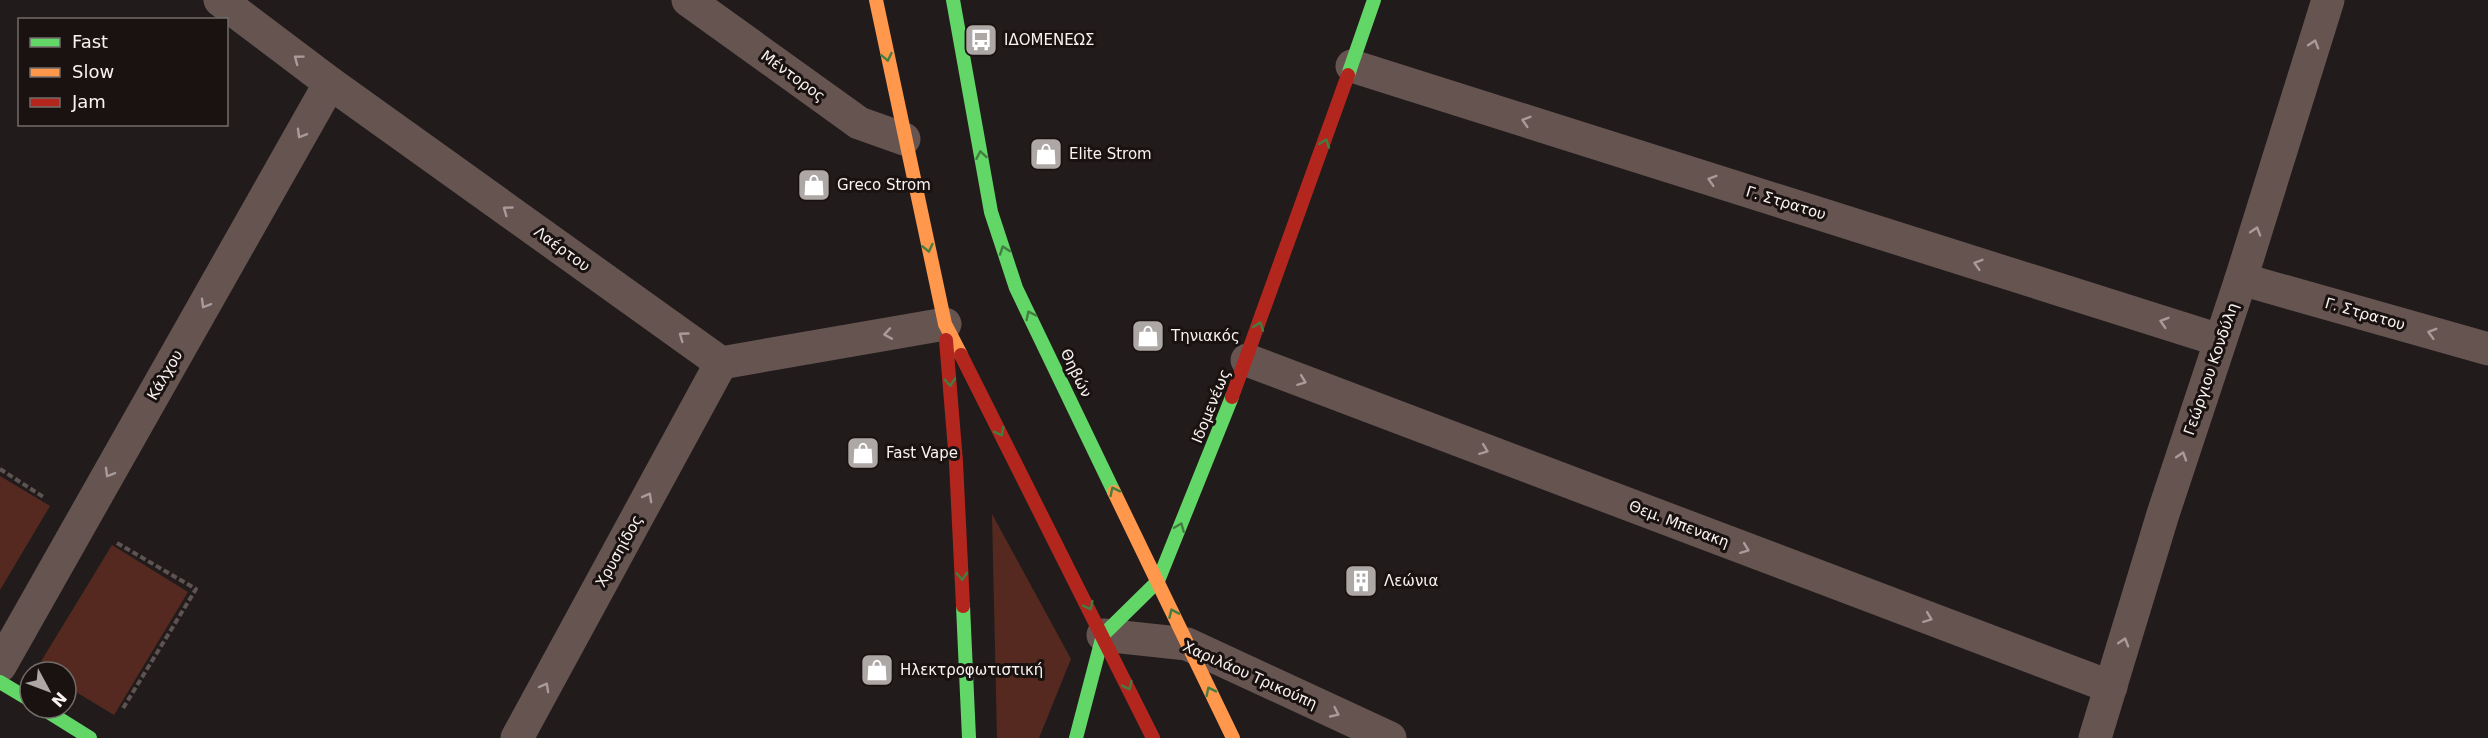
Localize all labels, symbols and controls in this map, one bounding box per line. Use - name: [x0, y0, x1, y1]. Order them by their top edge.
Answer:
- legend: [18, 18, 228, 126]
- bus stop icon: ΙΔΟΜΕΝΕΩΣ: [963, 22, 999, 58]
- text: Fast: [72, 31, 108, 52]
- place label: ΙΔΟΜΕΝΕΩΣ: [1004, 31, 1095, 49]
- one-way arrow: [2307, 39, 2319, 50]
- street label: Μέντορος: [757, 47, 829, 105]
- one-way arrow: [880, 52, 893, 62]
- one-way arrow: [294, 55, 305, 66]
- text: Slow: [72, 61, 114, 82]
- text: Jam: [71, 91, 106, 112]
- one-way arrow: [1521, 116, 1532, 128]
- one-way arrow: [297, 128, 309, 138]
- shop icon: Elite Strom: [1028, 136, 1064, 172]
- one-way arrow: [1317, 138, 1330, 148]
- place label: Elite Strom: [1069, 145, 1152, 163]
- one-way arrow: [975, 150, 987, 159]
- shop icon: Greco Strom: [796, 167, 832, 203]
- one-way arrow: [1707, 174, 1717, 187]
- place label: Greco Strom: [837, 176, 931, 194]
- street label: Γ. Στρατου: [1744, 182, 1828, 224]
- one-way arrow: [503, 206, 514, 217]
- street label: Λαέρτου: [531, 223, 593, 275]
- one-way arrow: [2249, 226, 2261, 237]
- one-way arrow: [921, 243, 934, 253]
- one-way arrow: [998, 245, 1011, 256]
- one-way arrow: [1973, 258, 1984, 271]
- street label: Γ. Στρατου: [2323, 294, 2407, 334]
- one-way arrow: [201, 298, 212, 308]
- street label: Γεώργιου Κονδύλη: [2180, 300, 2242, 438]
- one-way arrow: [1025, 311, 1037, 322]
- one-way arrow: [2159, 317, 2170, 329]
- shop icon: Τηνιακός: [1130, 318, 1166, 354]
- one-way arrow: [1252, 321, 1265, 332]
- one-way arrow: [883, 327, 893, 340]
- place label: Τηνιακός: [1170, 327, 1240, 345]
- one-way arrow: [2427, 328, 2437, 341]
- one-way arrow: [678, 332, 689, 343]
- street label: Θηβών: [1057, 346, 1095, 400]
- street label: Κάλχου: [143, 347, 187, 403]
- street label: Ιδομενέως: [1188, 366, 1234, 446]
- one-way arrow: [1296, 373, 1307, 386]
- one-way arrow: [943, 377, 956, 386]
- one-way arrow: [993, 426, 1004, 436]
- shop icon: Fast Vape: [845, 435, 881, 471]
- one-way arrow: [1478, 443, 1489, 455]
- place label: Fast Vape: [886, 444, 958, 462]
- one-way arrow: [2175, 451, 2187, 462]
- one-way arrow: [105, 467, 116, 477]
- one-way arrow: [1110, 486, 1122, 497]
- one-way arrow: [641, 493, 652, 503]
- street label: Θεμ. Μπενακη: [1626, 497, 1732, 551]
- street label: Χρυσηίδος: [592, 512, 646, 590]
- one-way arrow: [1173, 522, 1185, 533]
- one-way arrow: [1739, 541, 1750, 554]
- building icon: Λεώνια: [1343, 563, 1379, 599]
- one-way arrow: [956, 572, 969, 581]
- place label: Λεώνια: [1384, 572, 1438, 590]
- one-way arrow: [1081, 599, 1093, 610]
- one-way arrow: [1168, 608, 1180, 619]
- one-way arrow: [1922, 610, 1932, 623]
- street label: Χαριλάου Τρικούπη: [1180, 637, 1320, 713]
- one-way arrow: [2117, 637, 2129, 648]
- shop icon: Ηλεκτροφωτιστική: [859, 652, 895, 688]
- north arrow: [18, 660, 78, 720]
- place label: Ηλεκτροφωτιστική: [900, 661, 1043, 679]
- one-way arrow: [1121, 680, 1133, 691]
- one-way arrow: [538, 682, 549, 693]
- one-way arrow: [1205, 686, 1217, 697]
- text: N: [47, 688, 71, 711]
- one-way arrow: [1329, 705, 1340, 717]

